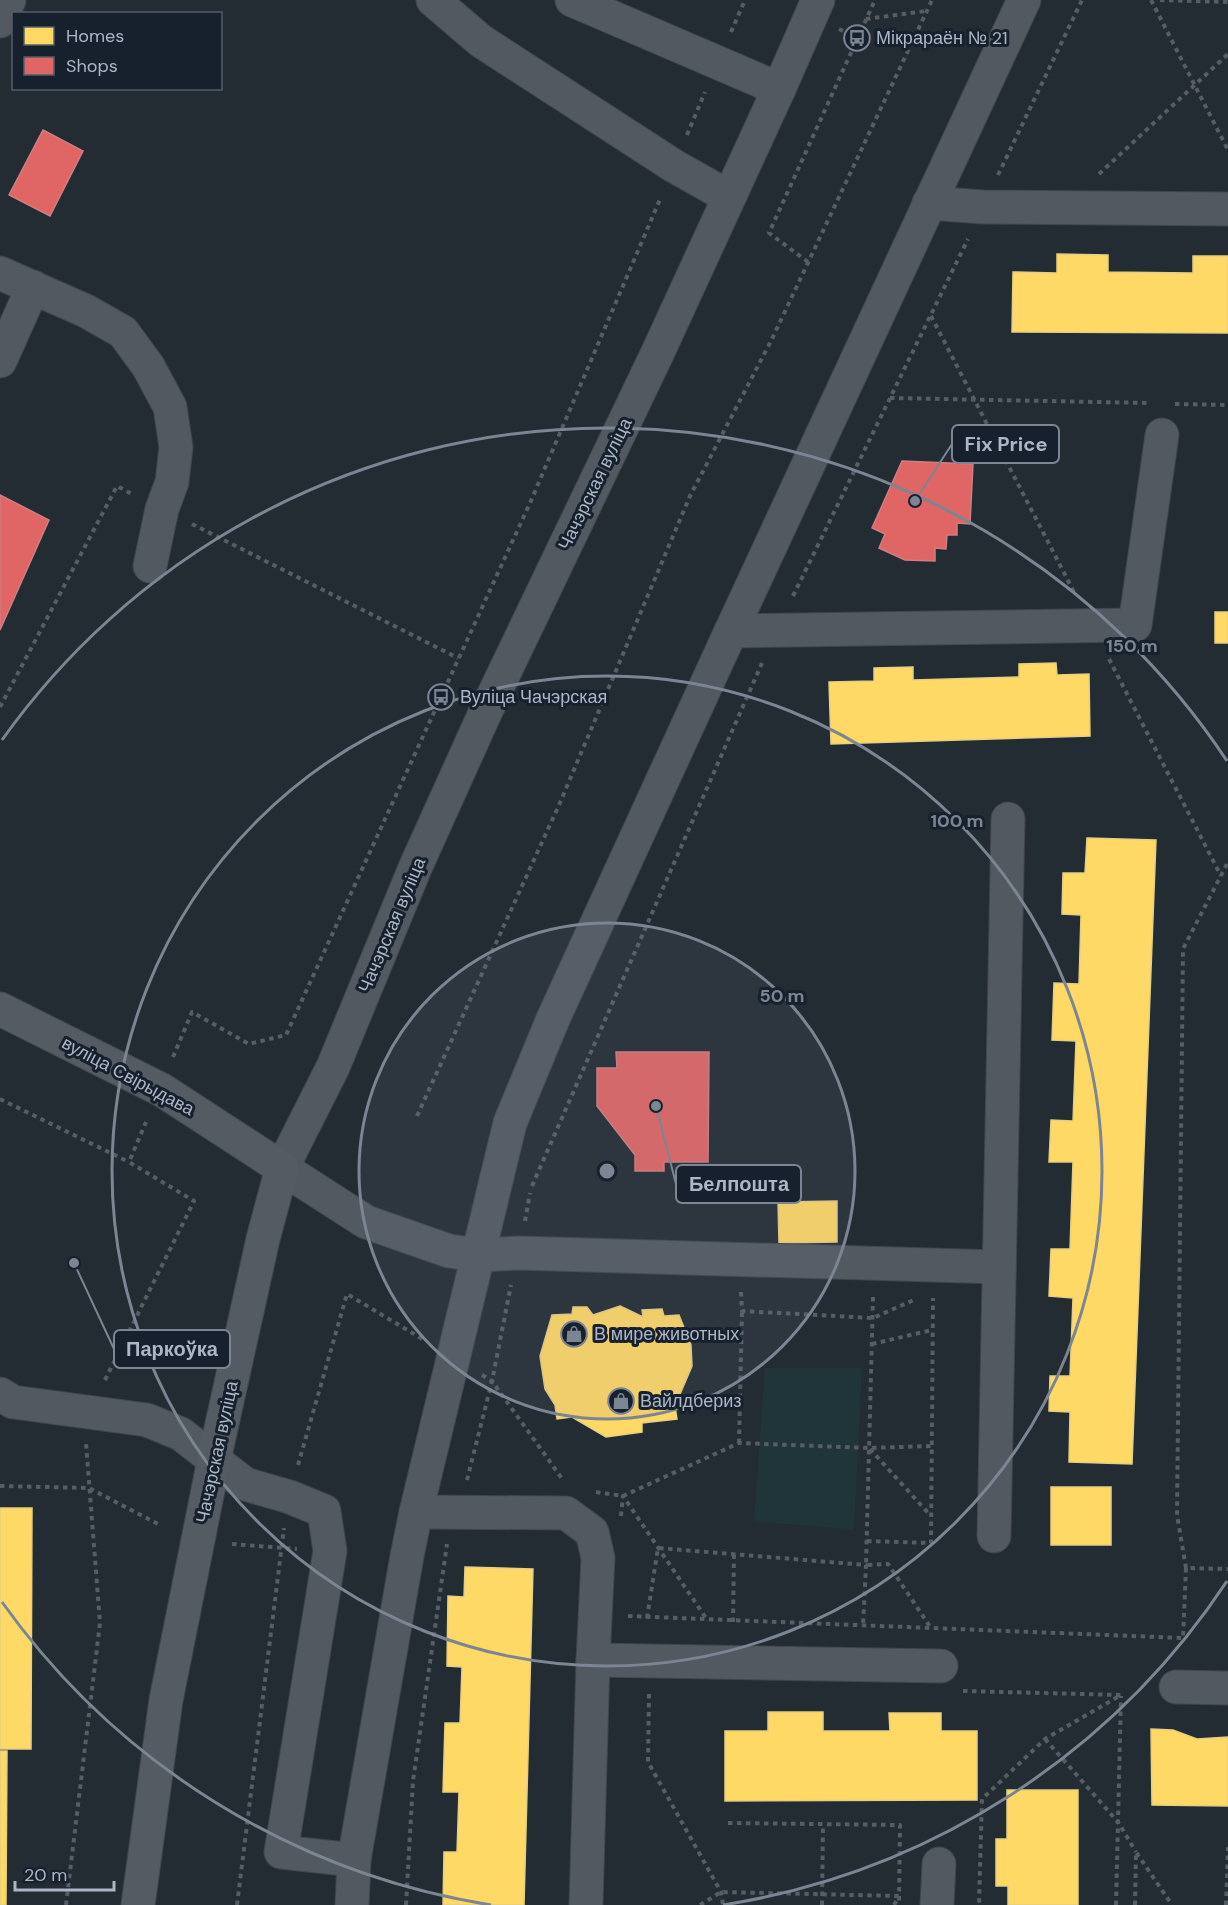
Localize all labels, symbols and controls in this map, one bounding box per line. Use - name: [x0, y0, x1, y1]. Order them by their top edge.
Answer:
- legend: [12, 12, 222, 90]
- bus stop icon: Мікрараён № 21: [842, 23, 872, 53]
- text: Homes: [66, 24, 124, 48]
- place label: Мікрараён № 21: [876, 26, 1008, 50]
- text: Shops: [66, 54, 118, 78]
- street label: Чачэрская вуліца: [553, 413, 638, 554]
- callout: Fix Price: [952, 425, 1059, 463]
- text: Fix Price: [965, 431, 1047, 457]
- text: 150 m: [1106, 634, 1158, 658]
- bus stop icon: Вуліца Чачэрская: [426, 682, 456, 712]
- place label: Вуліца Чачэрская: [460, 685, 607, 709]
- text: 100 m: [930, 809, 984, 833]
- street label: Чачэрская вуліца: [353, 853, 432, 996]
- text: 50 m: [759, 984, 805, 1008]
- street label: вуліца Свірыдава: [58, 1031, 199, 1122]
- centre of rings: [597, 1161, 617, 1181]
- callout: Белпошта: [676, 1165, 801, 1203]
- text: Белпошта: [689, 1171, 790, 1197]
- shop icon: В мире животных: [559, 1319, 589, 1349]
- place label: В мире животных: [594, 1322, 739, 1346]
- callout: Паркоўка: [114, 1330, 230, 1368]
- text: Паркоўка: [126, 1336, 219, 1362]
- street label: Чачэрская вуліца: [190, 1378, 244, 1525]
- shop icon: Вайлдбериз: [606, 1386, 636, 1416]
- place label: Вайлдбериз: [640, 1389, 742, 1413]
- scale bar: [15, 1854, 114, 1892]
- text: 20 m: [24, 1863, 67, 1887]

